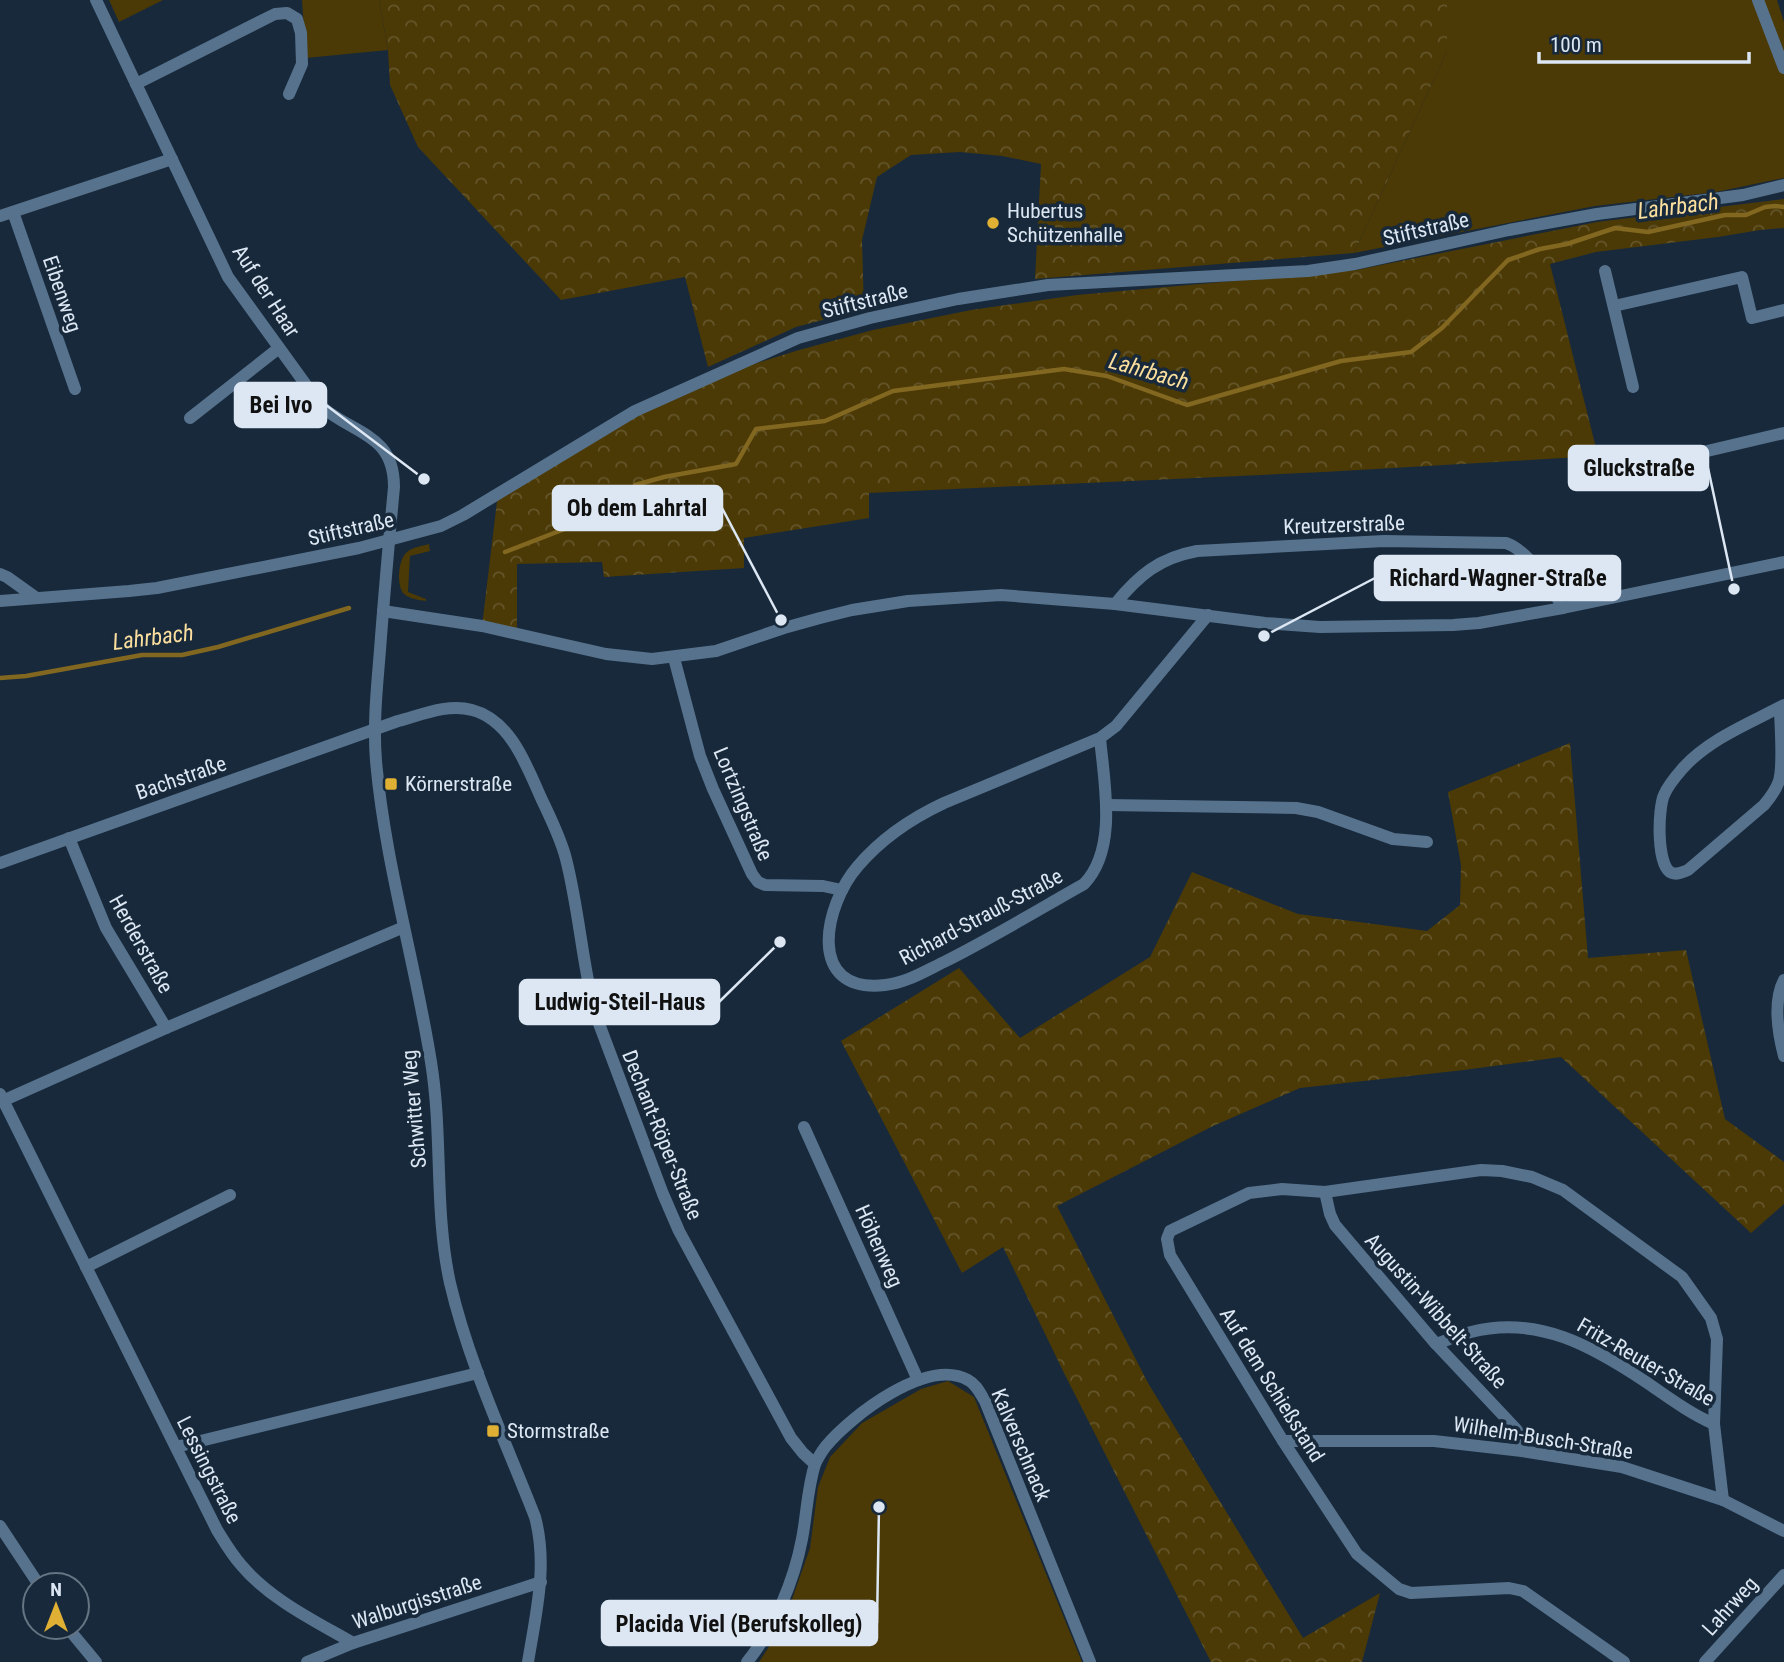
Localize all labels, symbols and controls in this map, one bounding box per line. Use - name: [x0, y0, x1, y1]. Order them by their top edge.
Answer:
- scale bar: [1539, 21, 1749, 65]
- text: 100 m: [1550, 33, 1602, 57]
- water label: Lahrbach: [1636, 188, 1720, 225]
- place label: Hubertus Schützenhalle: [1007, 199, 1123, 247]
- street label: Stiftstraße: [1381, 207, 1471, 251]
- marker: Hubertus Schützenhalle: [985, 215, 1001, 231]
- street label: Auf der Haar: [227, 241, 305, 341]
- street label: Eibenweg: [38, 253, 86, 335]
- street label: Stiftstraße: [820, 279, 910, 323]
- water label: Lahrbach: [1106, 347, 1192, 396]
- callout: Bei Ivo: [235, 383, 326, 427]
- text: Bei Ivo: [250, 392, 312, 419]
- callout: Gluckstraße: [1569, 446, 1708, 490]
- text: Gluckstraße: [1583, 455, 1695, 482]
- callout: Ob dem Lahrtal: [553, 486, 722, 530]
- text: Ob dem Lahrtal: [567, 495, 707, 522]
- street label: Stiftstraße: [306, 507, 396, 551]
- street label: Kreutzerstraße: [1283, 511, 1405, 539]
- callout: Richard-Wagner-Straße: [1375, 556, 1620, 600]
- text: Richard-Wagner-Straße: [1389, 565, 1607, 592]
- water label: Lahrbach: [111, 619, 195, 656]
- street label: Lortzingstraße: [708, 744, 778, 864]
- street label: Bachstraße: [133, 751, 229, 805]
- place label: Körnerstraße: [405, 772, 512, 796]
- marker: Körnerstraße: [383, 776, 399, 792]
- street label: Richard-Strauß-Straße: [895, 864, 1067, 970]
- street label: Herderstraße: [104, 891, 178, 997]
- callout: Ludwig-Steil-Haus: [520, 980, 719, 1024]
- text: Ludwig-Steil-Haus: [535, 989, 705, 1016]
- street label: Dechant-Röper-Straße: [617, 1047, 707, 1223]
- street label: Schwitter Weg: [397, 1049, 431, 1169]
- street label: Höhenweg: [850, 1201, 908, 1291]
- street label: Augustin-Wibbelt-Straße: [1360, 1229, 1512, 1394]
- street label: Auf dem Schießstand: [1215, 1303, 1329, 1467]
- street label: Fritz-Reuter-Straße: [1573, 1313, 1719, 1411]
- street label: Kalverschnack: [986, 1385, 1056, 1506]
- street label: Lessingstraße: [172, 1412, 246, 1528]
- street label: Wilhelm-Busch-Straße: [1451, 1412, 1635, 1464]
- place label: Stormstraße: [507, 1419, 609, 1443]
- marker: Stormstraße: [485, 1423, 501, 1439]
- street label: Walburgisstraße: [349, 1570, 485, 1634]
- north arrow: [21, 1571, 91, 1641]
- street label: Lahrweg: [1697, 1572, 1763, 1640]
- text: N: [50, 1578, 62, 1601]
- callout: Placida Viel (Berufskolleg): [602, 1601, 877, 1645]
- text: Placida Viel (Berufskolleg): [615, 1611, 863, 1638]

